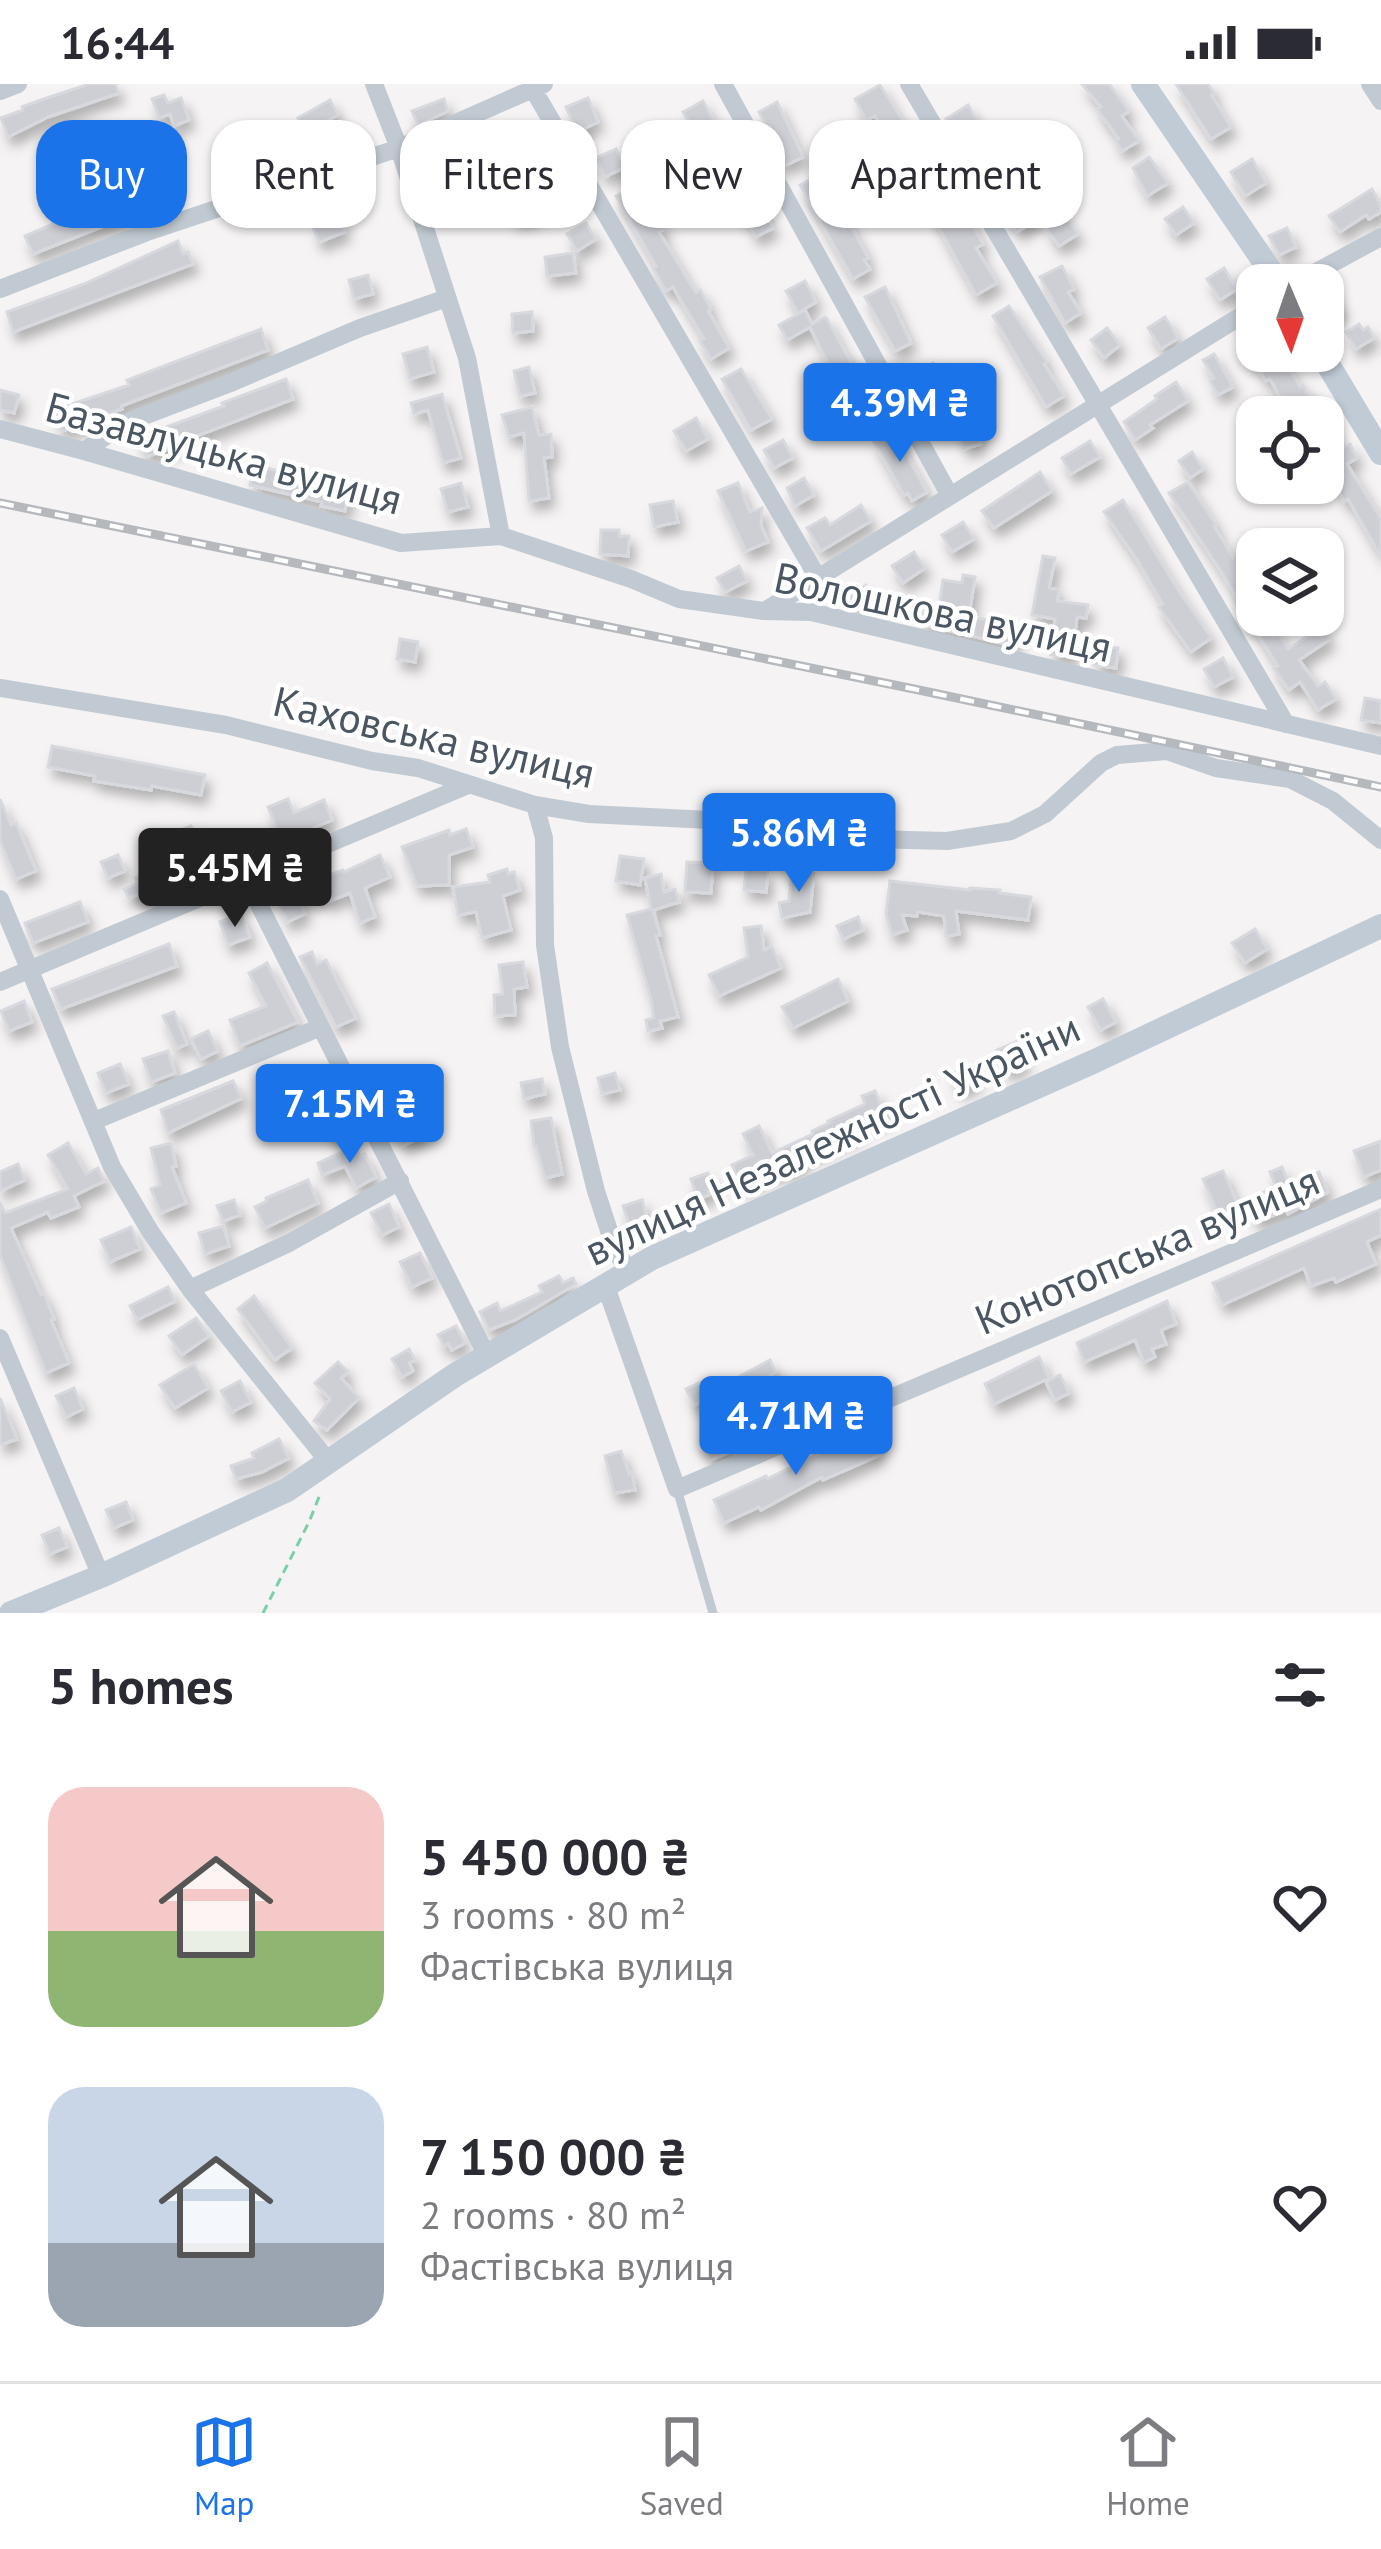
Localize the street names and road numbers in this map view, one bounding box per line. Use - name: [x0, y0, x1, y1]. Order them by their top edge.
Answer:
- street label: Базавлуцька вулиця: [40, 379, 408, 527]
- street label: Волошкова вулиця: [769, 549, 1117, 674]
- street label: Каховська вулиця: [268, 673, 600, 800]
- street label: вулиця Незалежності України: [575, 999, 1088, 1278]
- street label: Конотопська вулиця: [966, 1152, 1327, 1347]

